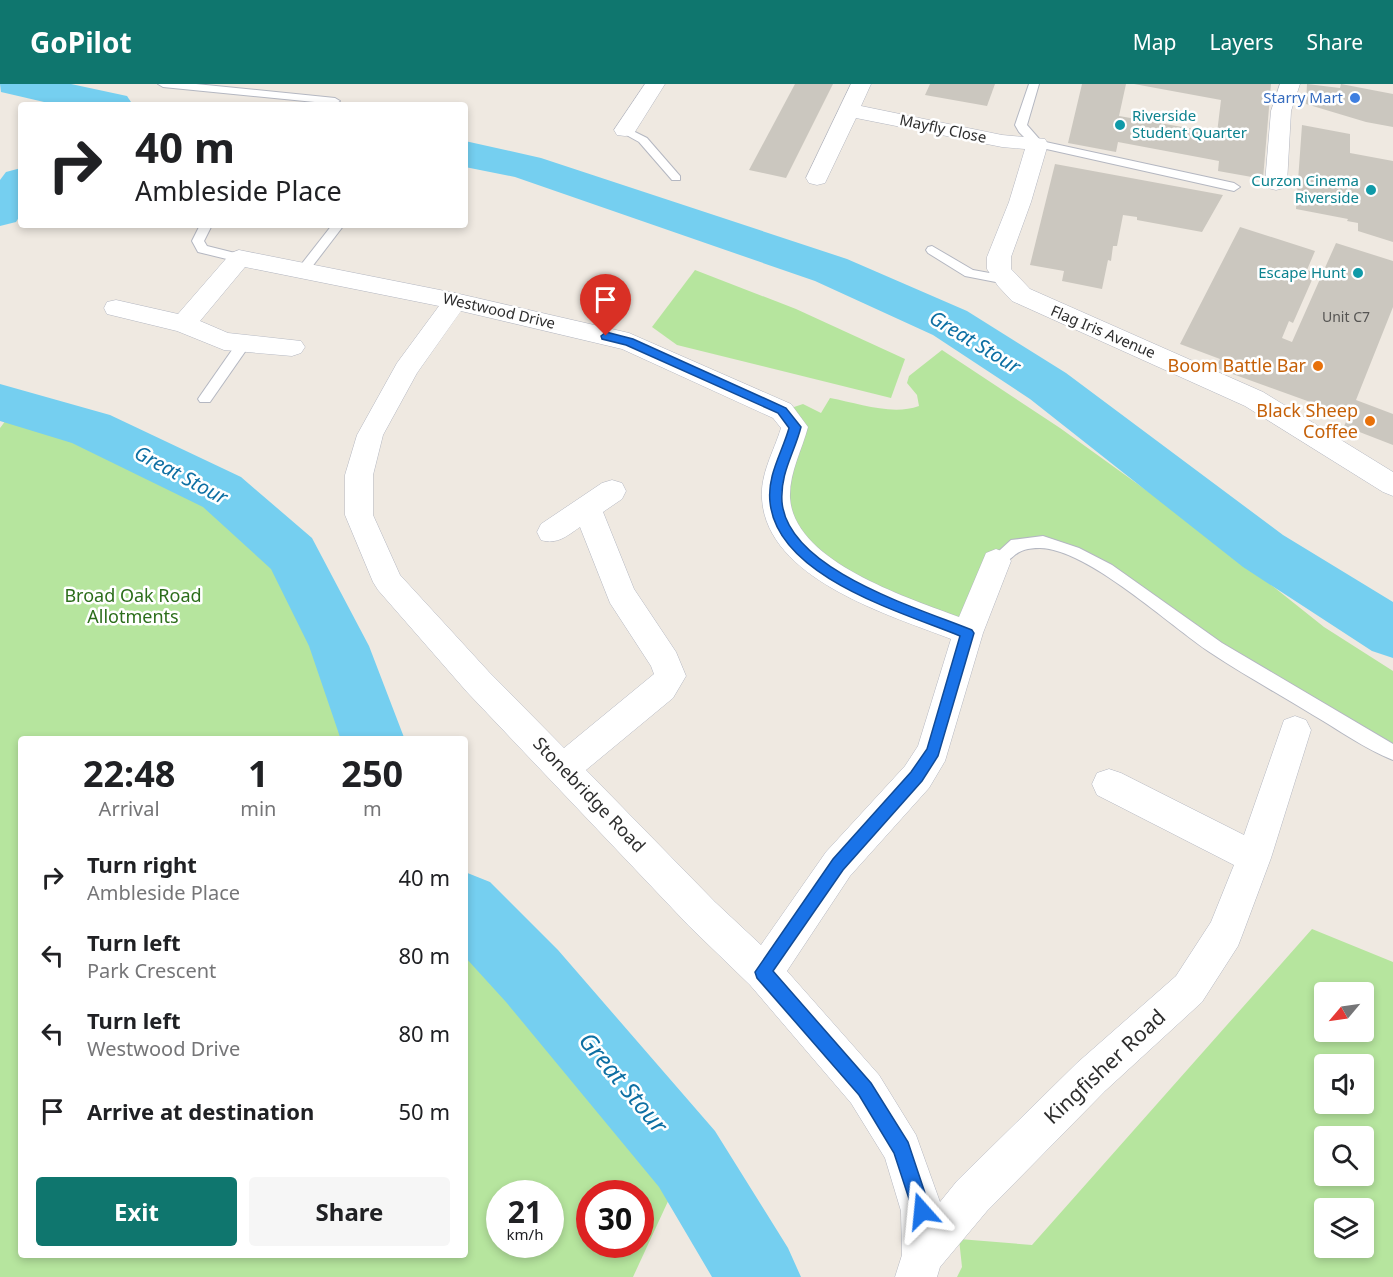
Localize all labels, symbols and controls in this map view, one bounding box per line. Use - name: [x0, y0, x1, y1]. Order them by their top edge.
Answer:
- text: GoPilot: [30, 23, 132, 61]
- text: Map: [1133, 28, 1177, 56]
- text: Layers: [1210, 28, 1274, 56]
- text: Share: [1307, 28, 1363, 56]
- place label: Starry Mart: [1263, 87, 1344, 107]
- marker: Starry Mart: [1348, 91, 1362, 105]
- place label: Riverside Student Quarter: [1132, 105, 1247, 142]
- street label: Mayfly Close: [898, 109, 988, 147]
- text: 40 m: [135, 118, 235, 175]
- marker: Riverside Student Quarter: [1113, 118, 1127, 132]
- icon: right: [36, 126, 114, 204]
- place label: Curzon Cinema Riverside: [1251, 170, 1359, 207]
- text: Ambleside Place: [135, 172, 342, 209]
- marker: Curzon Cinema Riverside: [1364, 183, 1378, 197]
- place label: Escape Hunt: [1258, 262, 1347, 282]
- marker: Escape Hunt: [1351, 266, 1365, 280]
- pin: [580, 274, 631, 336]
- icon: arrive: [589, 283, 622, 316]
- street label: Westwood Drive: [441, 287, 557, 333]
- street label: Flag Iris Avenue: [1048, 300, 1159, 362]
- water label: Great Stour: [925, 304, 1027, 380]
- house number: Unit C7: [1322, 307, 1370, 326]
- place label: Boom Battle Bar: [1168, 353, 1307, 377]
- marker: Boom Battle Bar: [1311, 359, 1325, 373]
- place label: Black Sheep Coffee: [1256, 398, 1358, 443]
- marker: Black Sheep Coffee: [1363, 414, 1377, 428]
- water label: Great Stour: [130, 439, 233, 511]
- park label: Broad Oak Road Allotments: [64, 583, 202, 628]
- street label: Stonebridge Road: [528, 731, 651, 857]
- text: 22:48: [83, 749, 175, 798]
- text: 1: [248, 749, 269, 798]
- text: 250: [341, 749, 403, 798]
- text: Arrival: [99, 795, 160, 822]
- text: min: [240, 795, 276, 822]
- text: m: [363, 795, 382, 822]
- text: Turn right: [87, 849, 197, 879]
- icon: right: [36, 861, 69, 894]
- text: 40 m: [399, 862, 450, 892]
- text: Ambleside Place: [87, 879, 240, 906]
- text: Turn left: [87, 927, 181, 957]
- icon: left: [36, 939, 69, 972]
- text: 80 m: [399, 940, 450, 970]
- text: Park Crescent: [87, 957, 216, 984]
- north arrow: [1314, 982, 1374, 1042]
- map controls: [1314, 982, 1374, 1258]
- street label: Kingfisher Road: [1038, 1003, 1171, 1130]
- text: Turn left: [87, 1005, 181, 1035]
- icon: left: [36, 1017, 69, 1050]
- text: 80 m: [399, 1018, 450, 1048]
- water label: Great Stour: [572, 1025, 677, 1141]
- text: Westwood Drive: [87, 1035, 240, 1062]
- button: sound: [1314, 1054, 1374, 1114]
- icon: arrive: [36, 1095, 69, 1128]
- text: Arrive at destination: [87, 1096, 314, 1126]
- text: 50 m: [399, 1096, 450, 1126]
- button: search: [1314, 1126, 1374, 1186]
- button: Exit: [36, 1177, 237, 1246]
- button: Share: [249, 1177, 450, 1246]
- position arrow: [890, 1179, 954, 1243]
- speed limit sign: 30: [576, 1180, 654, 1258]
- text: 21: [508, 1191, 542, 1232]
- button: layers: [1314, 1198, 1374, 1258]
- text: km/h: [507, 1224, 543, 1244]

